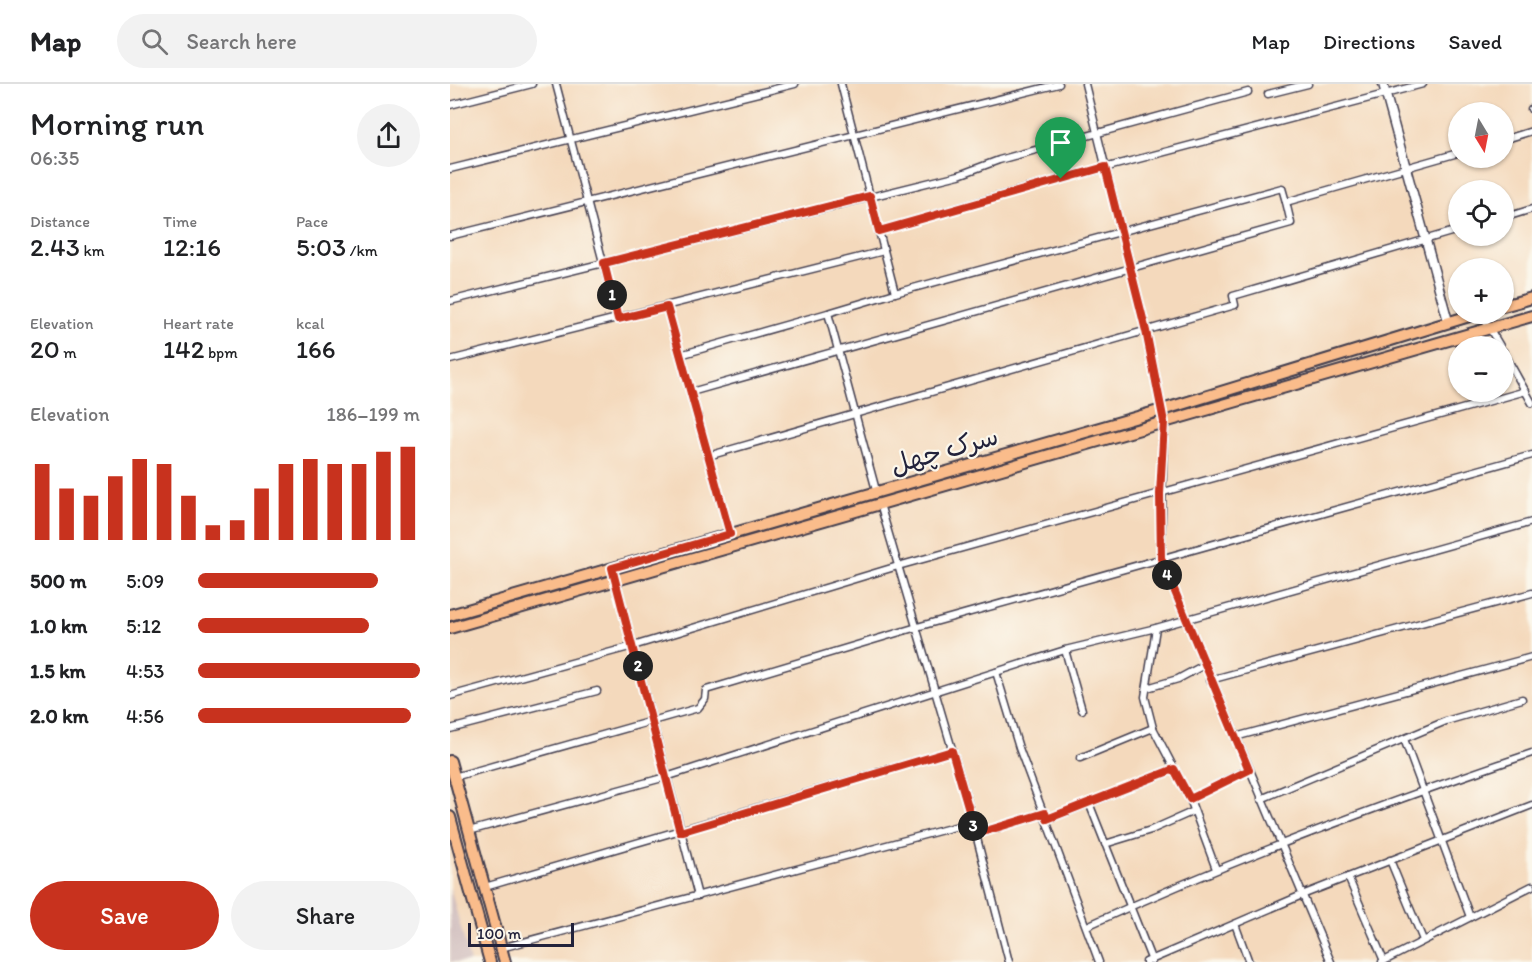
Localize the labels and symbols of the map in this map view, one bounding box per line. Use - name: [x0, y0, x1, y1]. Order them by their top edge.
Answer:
- north arrow: [1448, 102, 1514, 168]
- pin: [1035, 117, 1086, 179]
- pin: 1: [597, 280, 627, 310]
- street label: سرک چهل: [886, 419, 1002, 481]
- pin: 4: [1152, 560, 1182, 590]
- pin: 2: [623, 651, 653, 681]
- pin: 3: [958, 811, 988, 841]
- scale bar: [468, 920, 574, 948]

